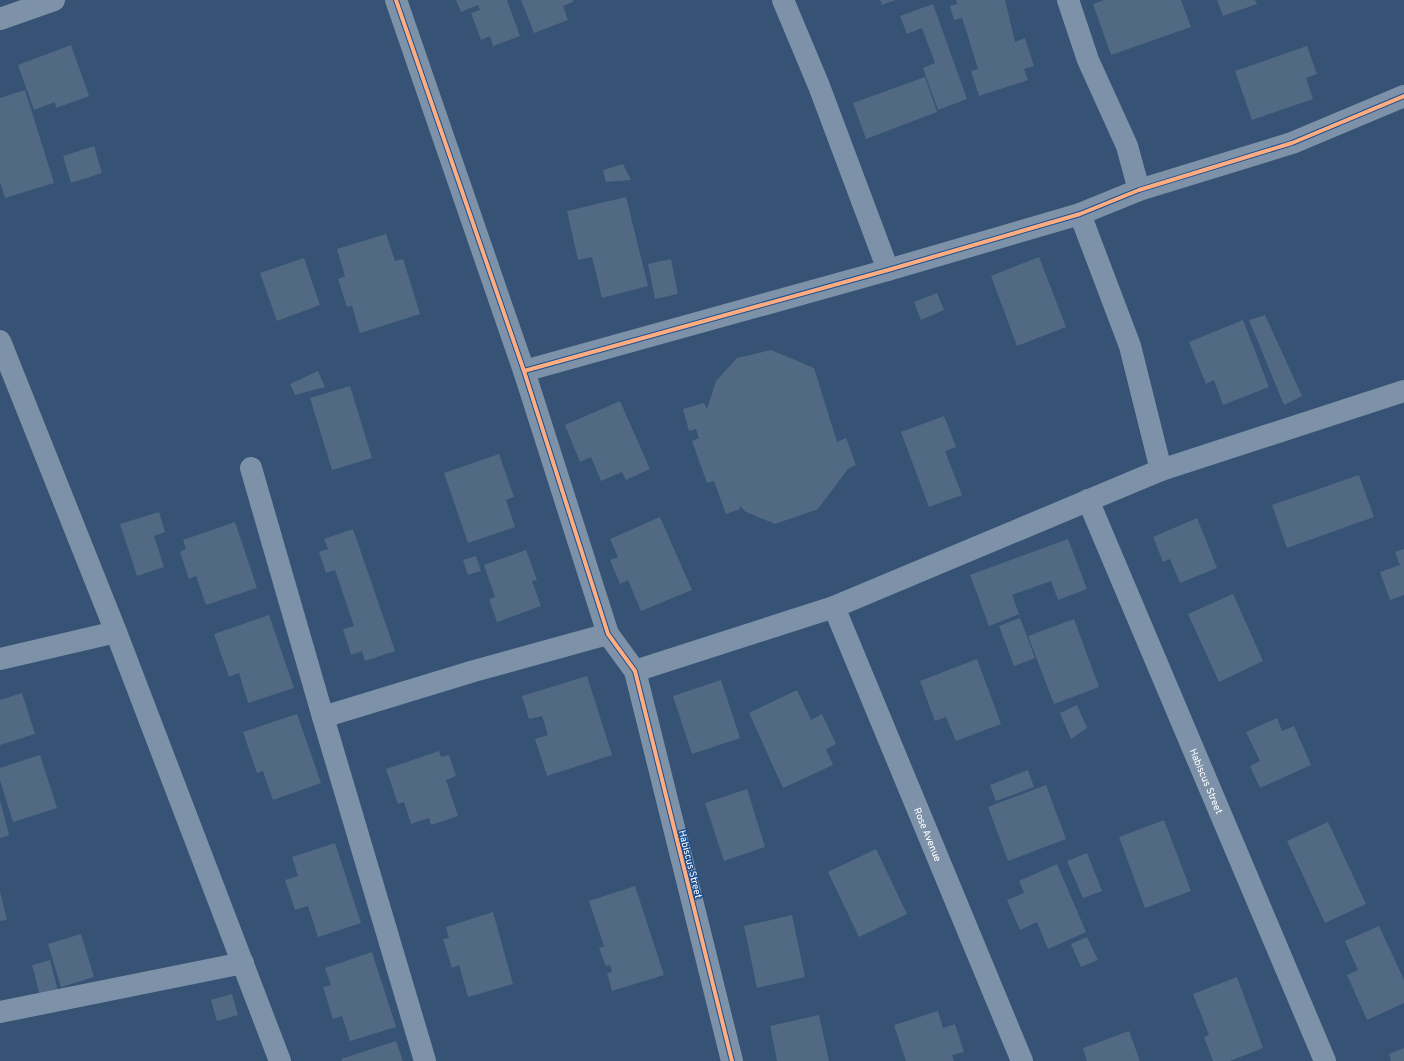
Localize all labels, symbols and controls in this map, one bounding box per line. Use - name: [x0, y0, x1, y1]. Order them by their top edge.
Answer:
- street label: Habiscus Street: [1186, 747, 1225, 816]
- street label: Rose Avenue: [910, 806, 944, 864]
- street label: Habiscus Street: [675, 829, 704, 900]

